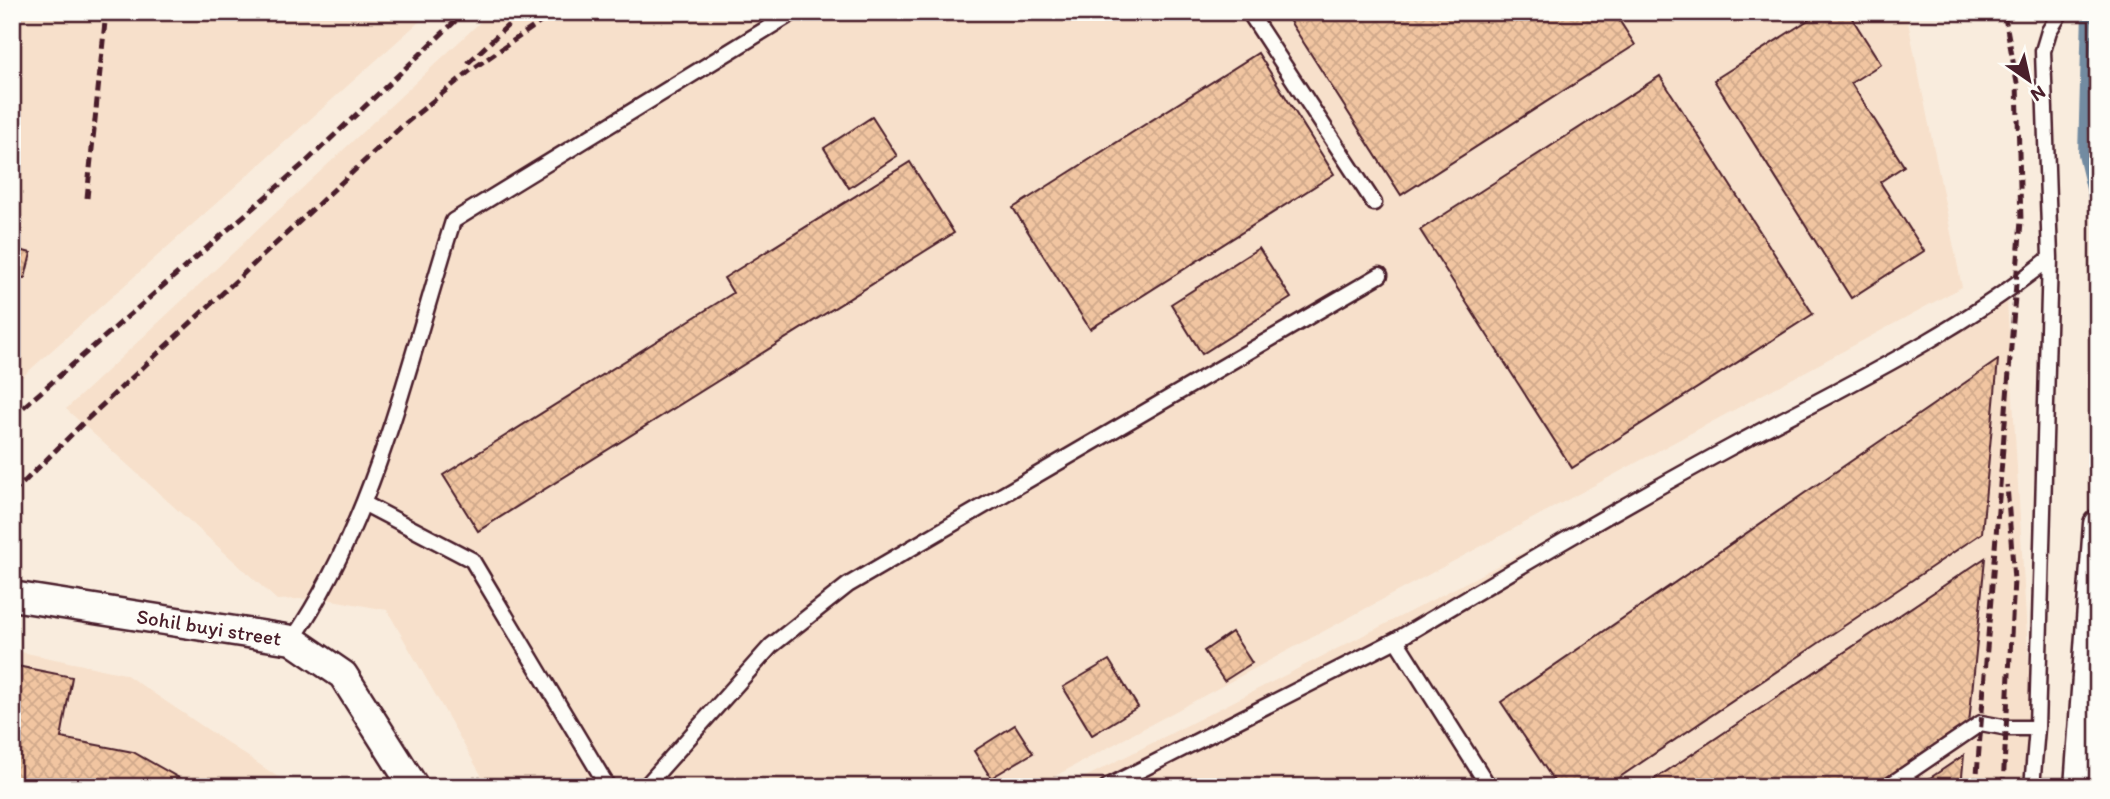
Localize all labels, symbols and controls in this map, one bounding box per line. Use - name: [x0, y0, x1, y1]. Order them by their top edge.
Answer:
- north arrow: [1994, 46, 2064, 116]
- text: N: [2026, 81, 2050, 107]
- street label: Sohil buyi street: [135, 603, 283, 651]

